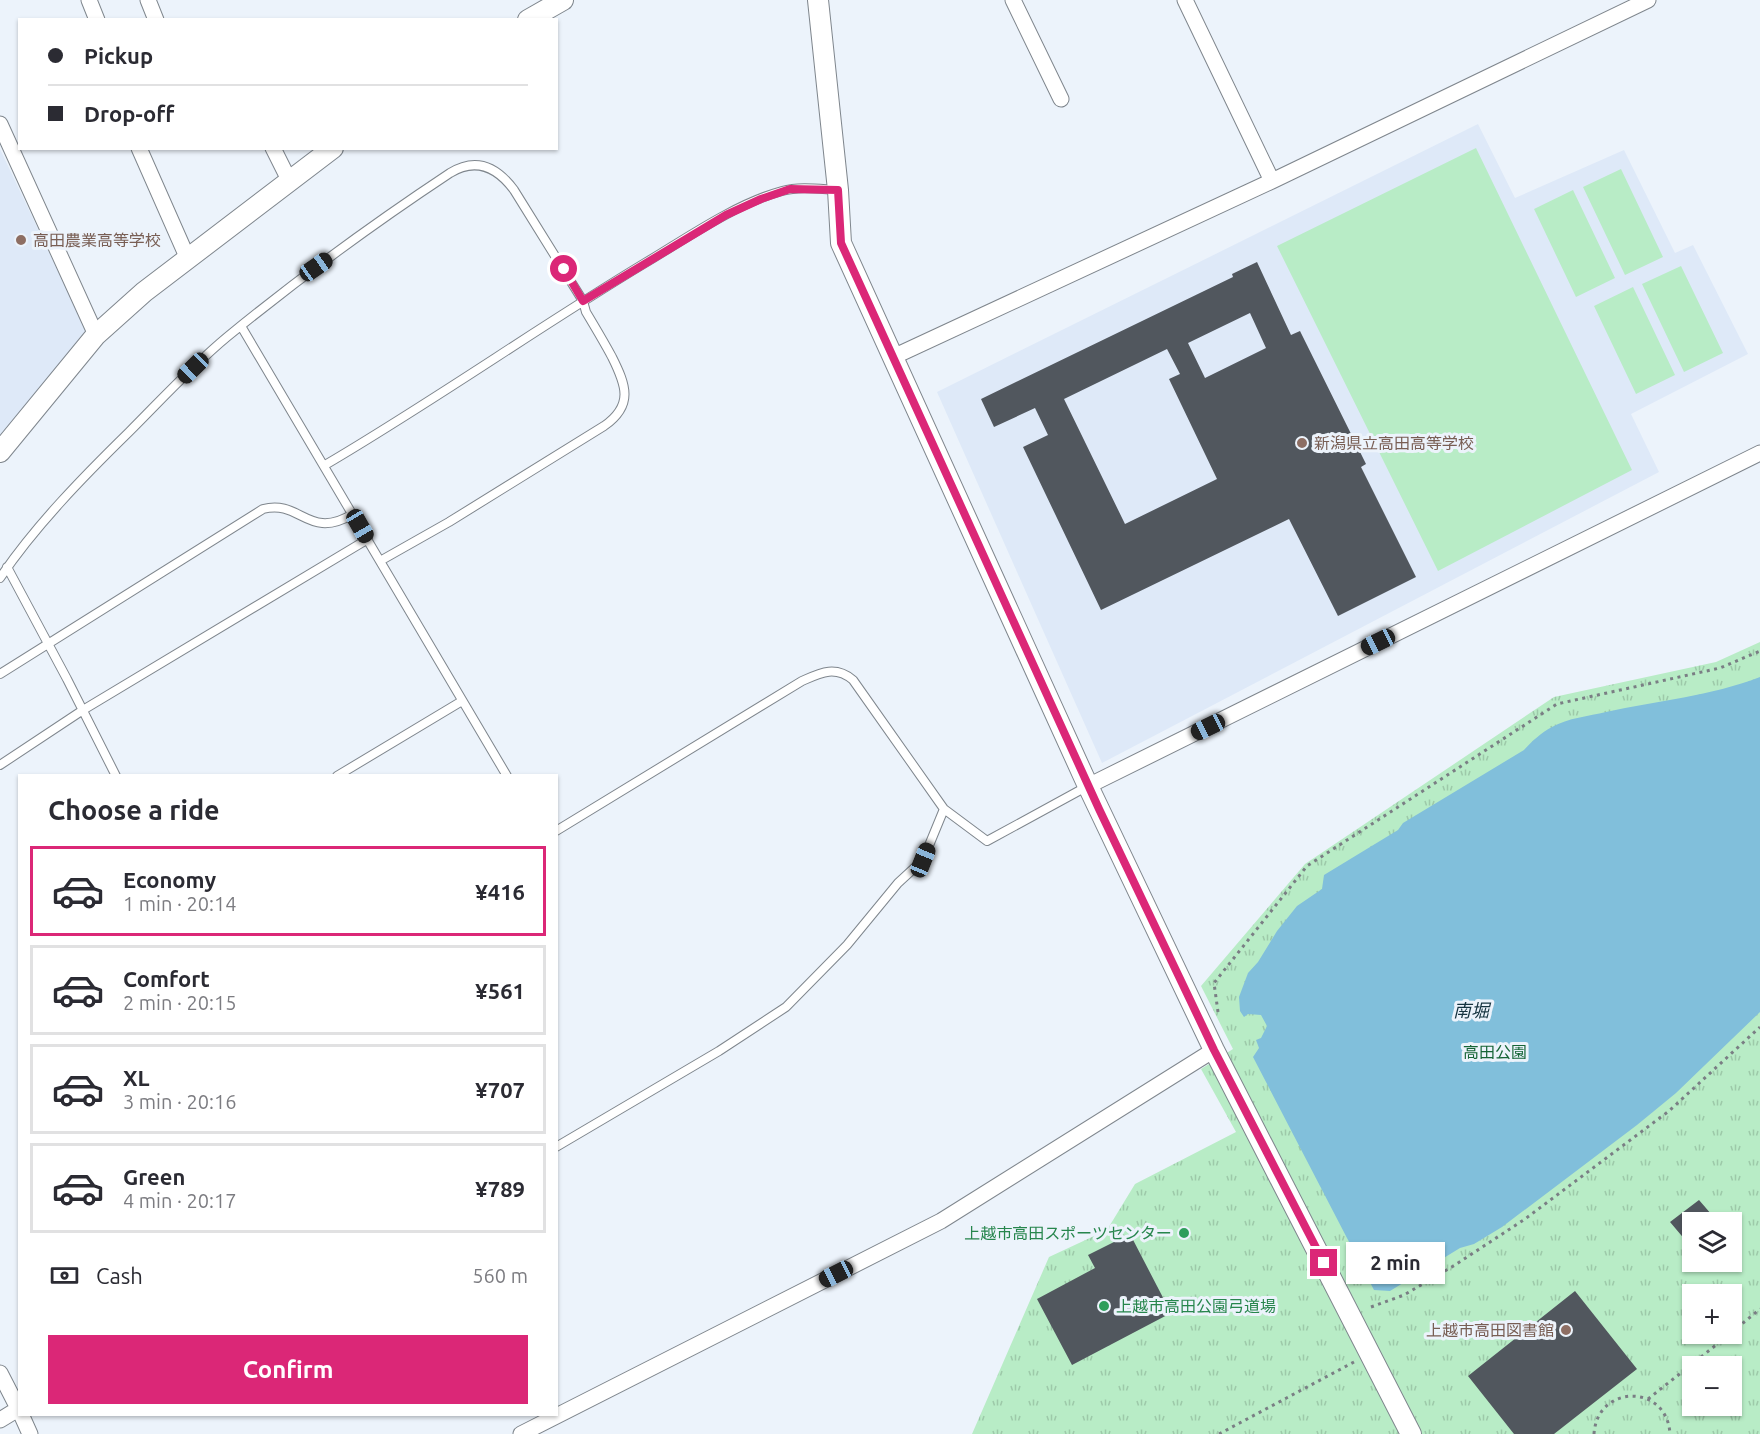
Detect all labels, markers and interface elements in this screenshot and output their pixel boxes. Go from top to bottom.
text: Pickup [84,43,153,68]
text: Drop-off [84,101,174,126]
place label: 高田農業高等学校 [33,231,161,249]
marker: 高田農業高等学校 [14,233,28,247]
car [296,249,336,285]
route start [550,255,577,282]
car [174,349,212,387]
place label: 新潟県立高田高等学校 [1314,434,1474,452]
marker: 新潟県立高田高等学校 [1295,436,1309,450]
car [343,506,377,546]
car [1358,626,1398,658]
car [1188,711,1228,743]
text: Choose a ride [48,795,220,825]
car [908,840,938,880]
icon: car [51,864,105,918]
text: Economy [123,867,216,892]
text: ¥416 [475,879,525,904]
text: 1 min · 20:14 [123,892,237,915]
icon: car [51,963,105,1017]
text: Comfort [123,966,210,991]
text: ¥561 [475,978,525,1003]
text: 2 min · 20:15 [123,991,237,1014]
water label: 南堀 [1453,1000,1492,1020]
park label: 高田公園 [1463,1043,1527,1061]
icon: car [51,1062,105,1116]
text: XL [123,1065,150,1090]
text: ¥707 [475,1077,525,1102]
text: 3 min · 20:16 [123,1090,237,1113]
icon: car [51,1161,105,1215]
text: Green [123,1164,185,1189]
text: ¥789 [475,1176,525,1201]
text: 4 min · 20:17 [123,1189,237,1212]
map controls [1682,1212,1742,1416]
button: layers [1682,1212,1742,1272]
place label: 上越市高田スポーツセンター [964,1224,1172,1242]
marker: 上越市高田スポーツセンター [1177,1226,1191,1240]
callout: 2 min [1345,1242,1444,1284]
route end [1310,1249,1337,1276]
text: 2 min [1370,1251,1421,1274]
car [816,1258,856,1290]
icon: cash [48,1259,81,1292]
text: Cash [96,1263,143,1288]
text: 560 m [472,1264,528,1287]
button: + [1682,1284,1742,1344]
place label: 上越市高田公園弓道場 [1116,1297,1276,1315]
marker: 上越市高田公園弓道場 [1097,1299,1111,1313]
place label: 上越市高田図書館 [1426,1321,1554,1339]
marker: 上越市高田図書館 [1559,1323,1573,1337]
button: Confirm [48,1335,528,1404]
button: − [1682,1356,1742,1416]

